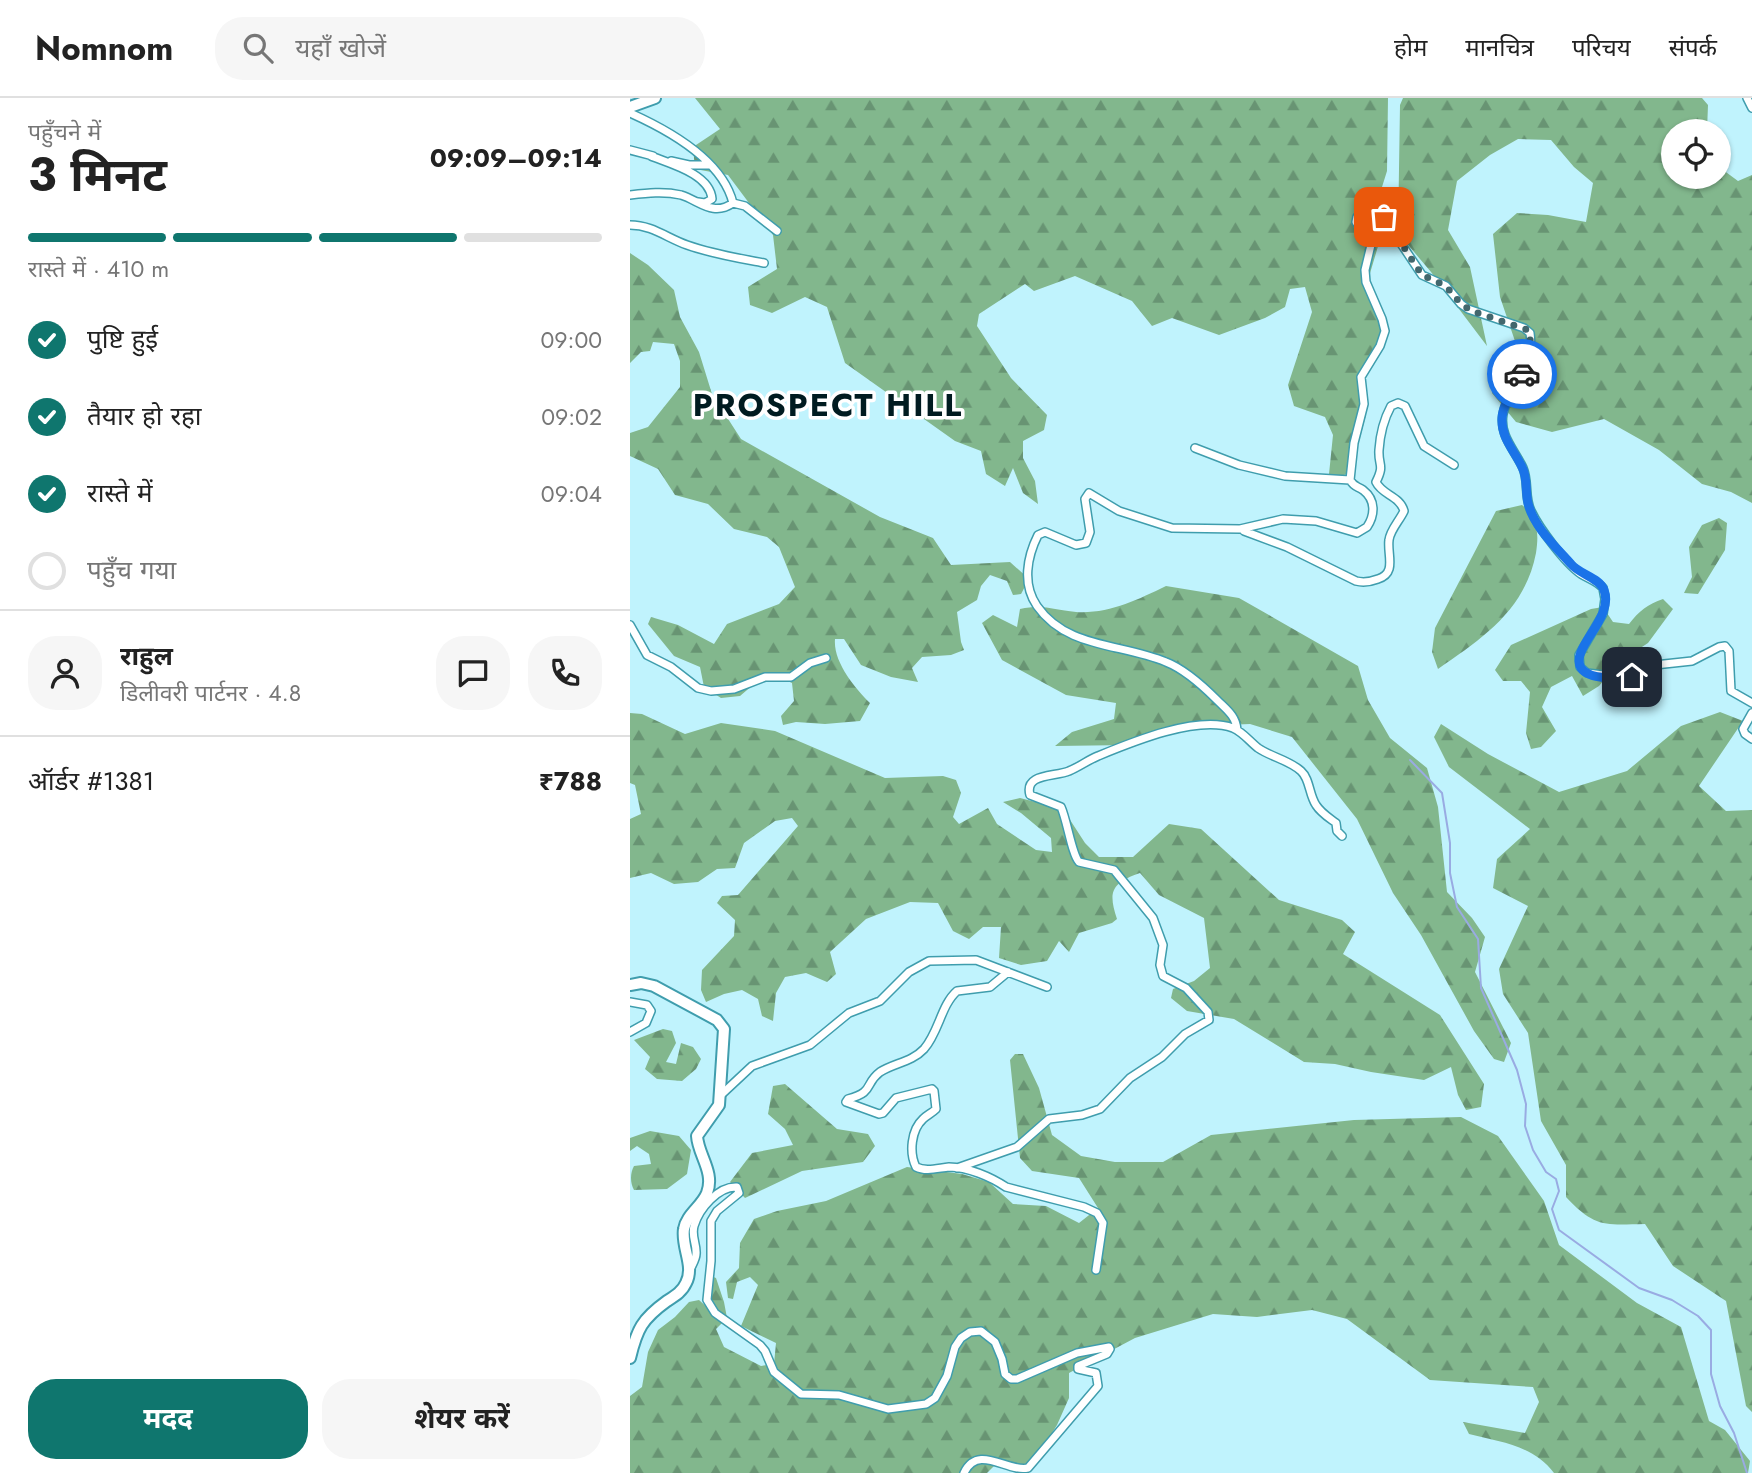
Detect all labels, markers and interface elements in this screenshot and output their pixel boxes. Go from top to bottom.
search box [215,17,705,80]
text: Nomnom [35,25,173,72]
icon: search [239,29,277,67]
text: यहाँ खोजें [295,29,386,67]
text: होम [1394,30,1427,65]
text: मानचित्र [1465,30,1534,65]
text: परिचय [1572,30,1631,65]
text: संपर्क [1669,30,1717,65]
text: पहुँचने में [28,115,101,149]
map controls [1661,119,1731,189]
button: locate [1661,119,1731,189]
text: 09:09–09:14 [430,139,602,177]
text: 3 मिनट [28,142,167,208]
pin [1354,187,1414,247]
icon: bag [1365,198,1403,236]
text: रास्ते में · 410 m [28,252,169,286]
text: पुष्टि हुई [87,320,158,358]
icon: check [28,321,66,359]
text: 09:00 [540,323,602,357]
courier [1487,339,1557,409]
icon: car [1503,355,1541,393]
district label: PROSPECT HILL [693,382,963,428]
text: तैयार हो रहा [87,397,202,435]
icon: check [28,398,66,436]
text: 09:02 [541,400,602,434]
text: रास्ते में [87,474,153,512]
icon: check [28,475,66,513]
text: 09:04 [541,477,602,511]
text: पहुँच गया [87,551,176,589]
button: person [28,636,102,710]
button: chat [436,636,510,710]
button: phone [528,636,602,710]
text: राहुल [120,637,173,675]
pin [1602,647,1662,707]
icon: home [1613,658,1651,696]
text: डिलीवरी पार्टनर · 4.8 [120,676,301,710]
text: ऑर्डर #1381 [28,762,154,800]
text: ₹788 [539,762,602,800]
button: मदद [28,1379,308,1459]
button: शेयर करें [322,1379,602,1459]

